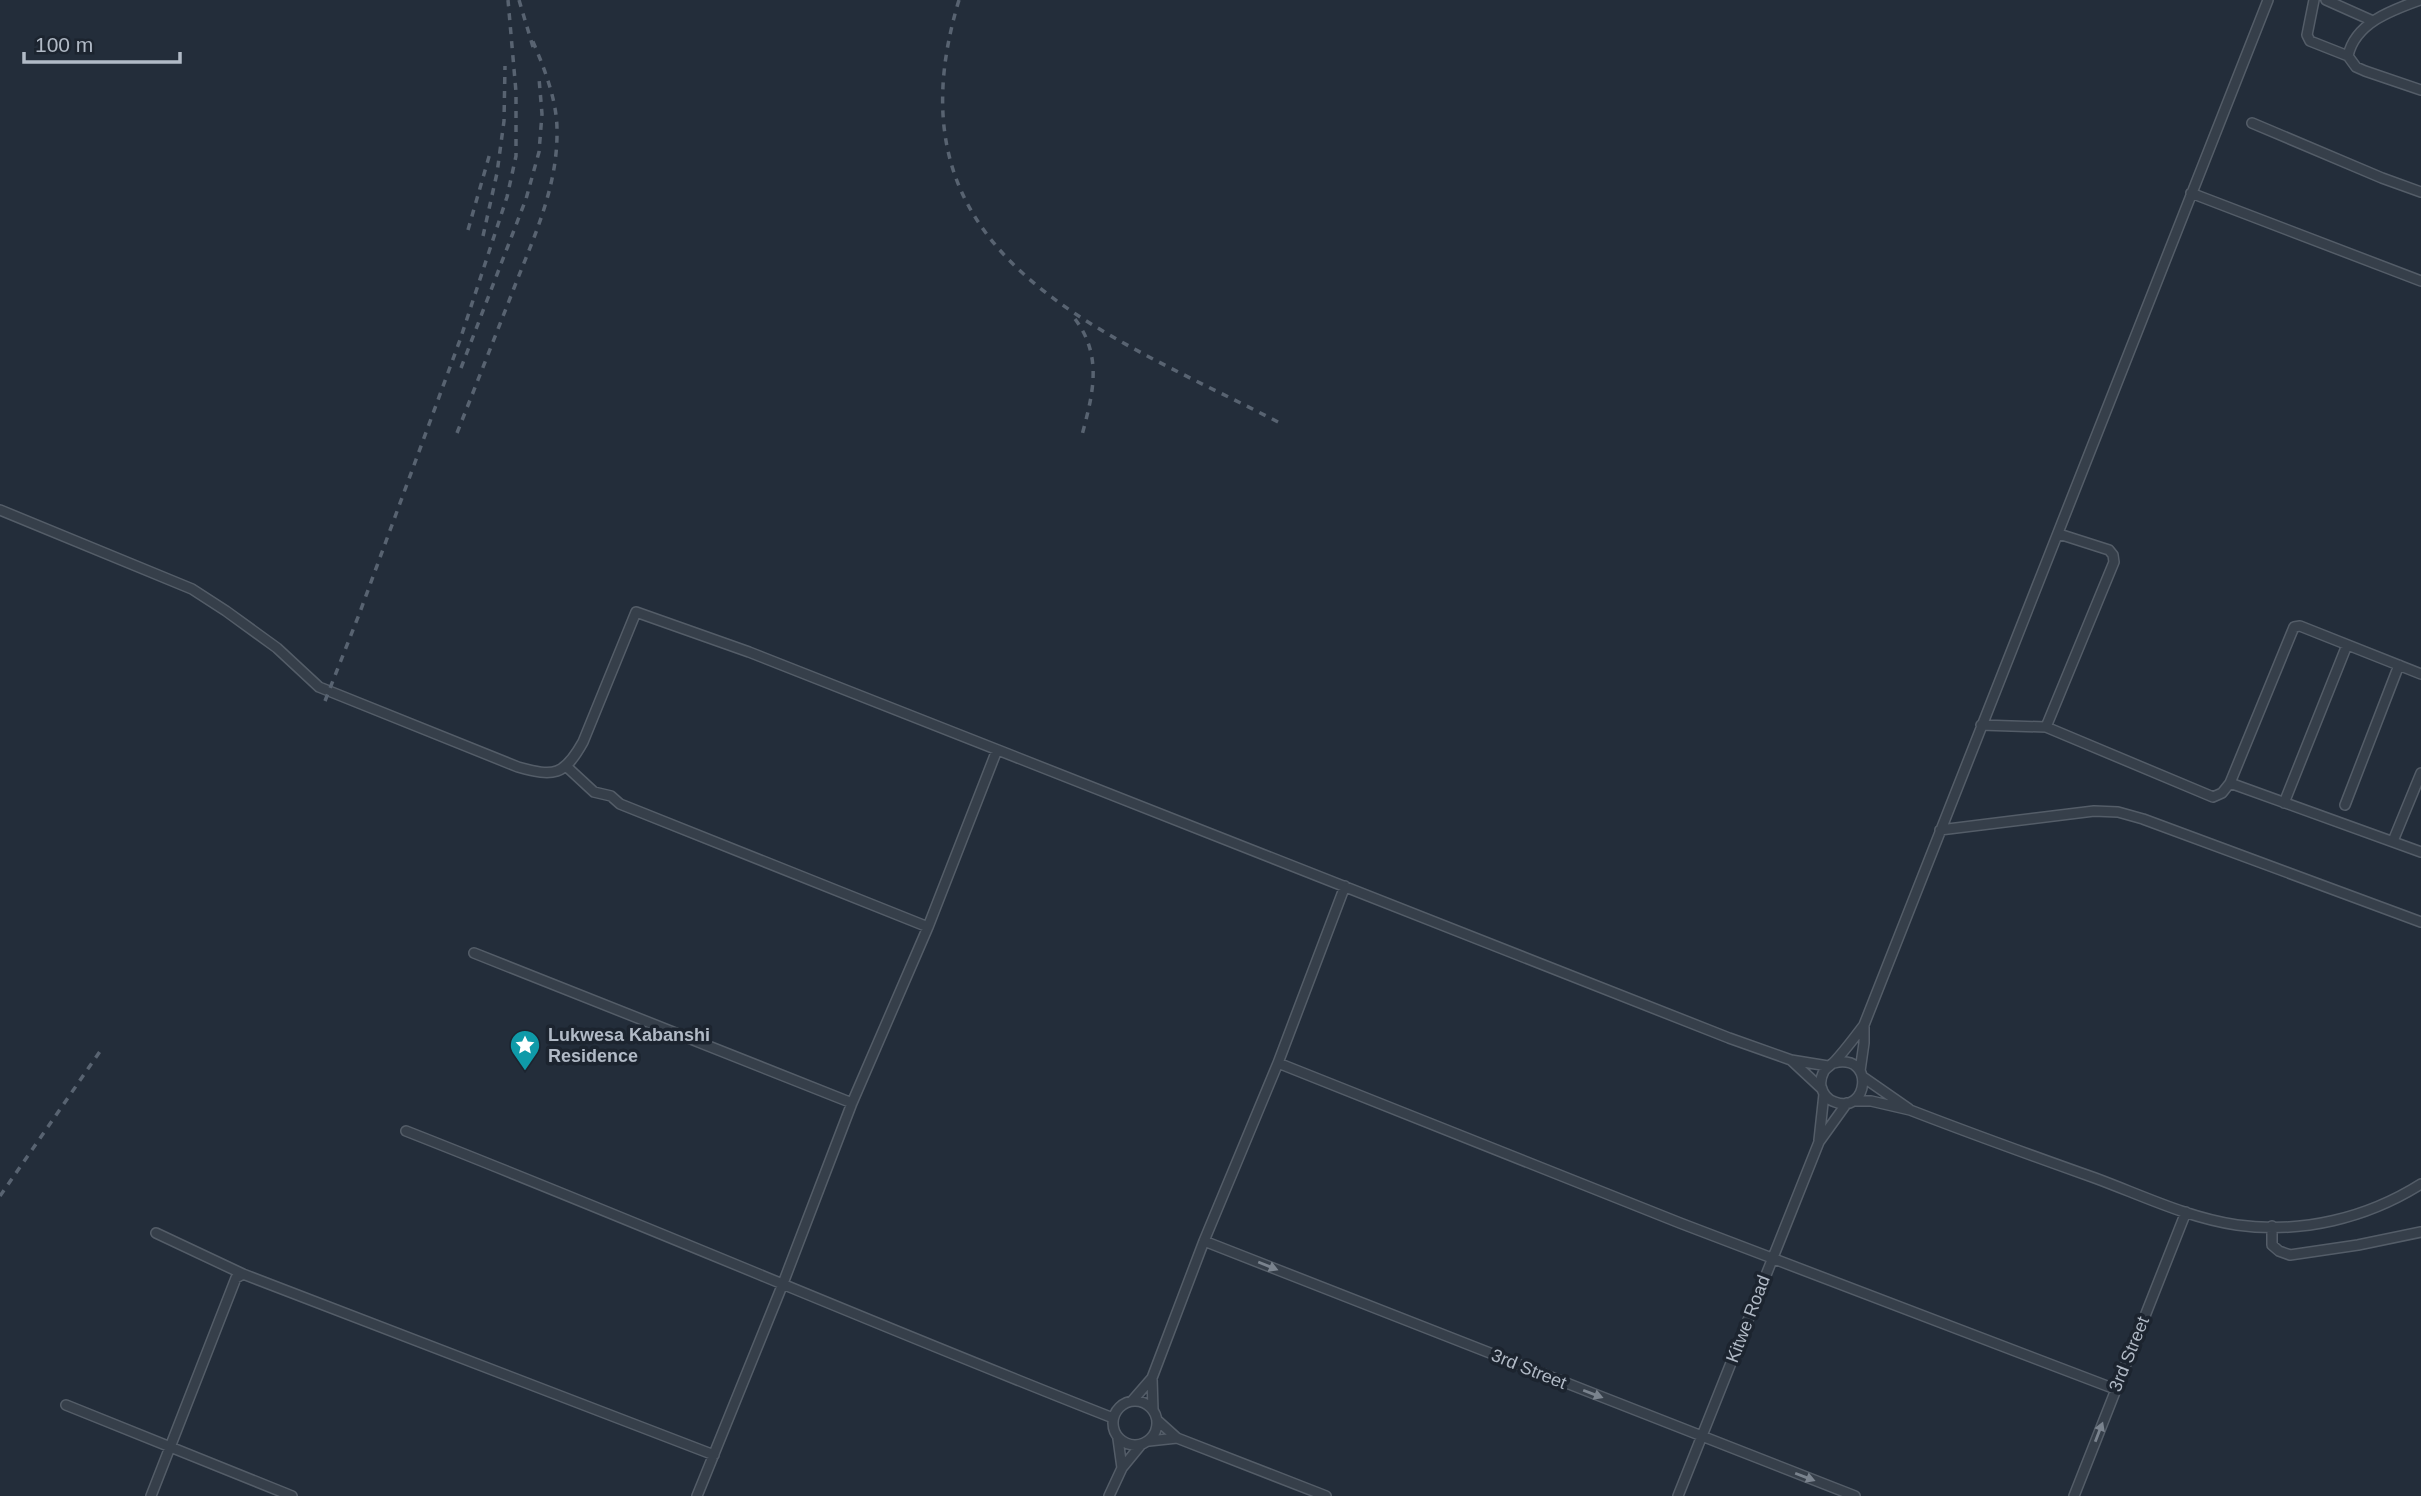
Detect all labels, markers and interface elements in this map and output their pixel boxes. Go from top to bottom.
scale bar [24,21,180,65]
text: 100 m [35,33,93,56]
place label: Lukwesa Kabanshi Residence [548,1025,710,1066]
place icon: Lukwesa Kabanshi Residence [508,1028,542,1072]
one-way arrow [1257,1260,1278,1271]
street label: Kitwe Road [1722,1272,1774,1366]
street label: 3rd Street [2105,1314,2153,1394]
street label: 3rd Street [1489,1345,1569,1393]
one-way arrow [1583,1389,1604,1400]
one-way arrow [2093,1422,2104,1443]
one-way arrow [1795,1471,1816,1482]

